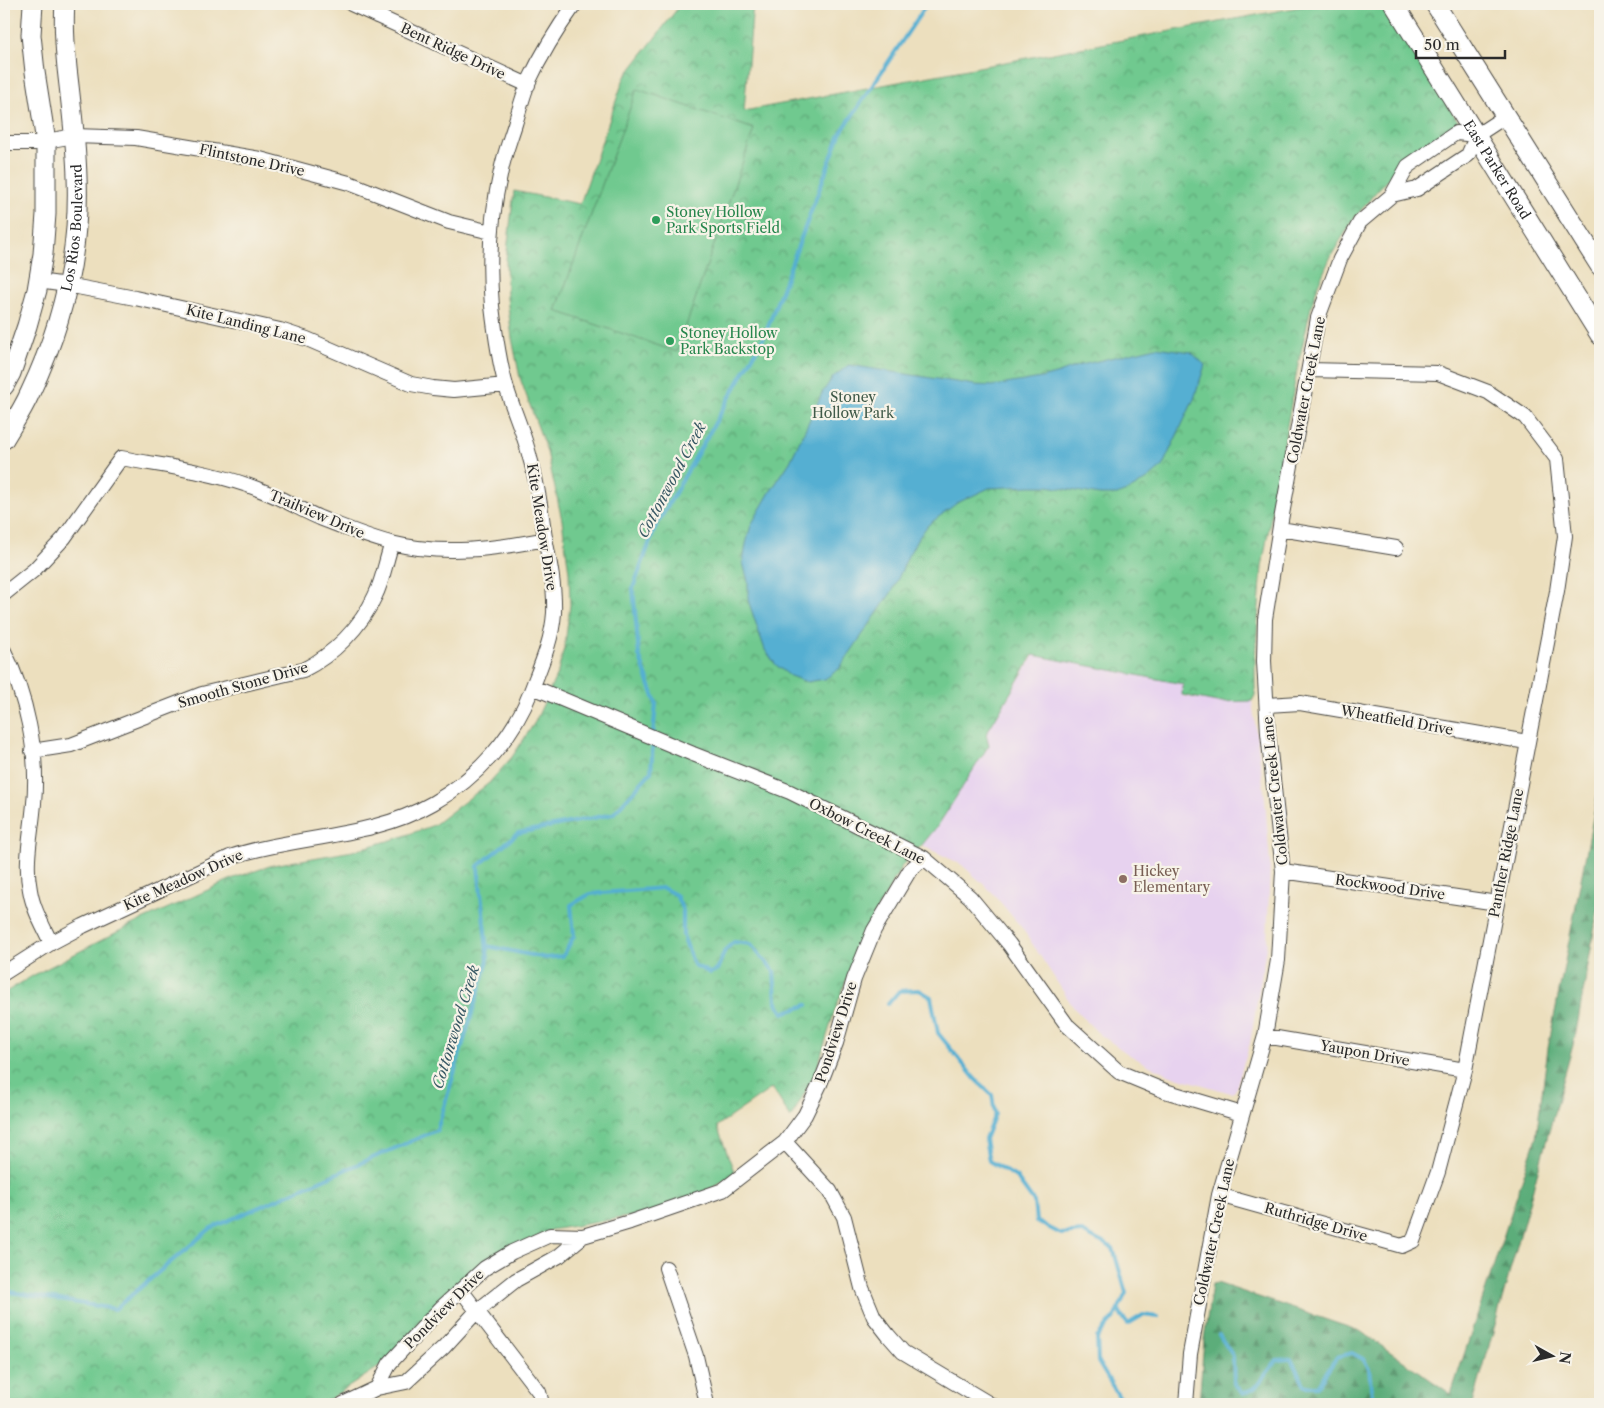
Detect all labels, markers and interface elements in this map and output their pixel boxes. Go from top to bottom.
street label: Bent Ridge Drive [398,19,508,83]
scale bar [1416,28,1505,60]
text: 50 m [1424,35,1460,54]
street label: East Parker Road [1459,117,1535,223]
street label: Flintstone Drive [198,140,307,180]
street label: Los Rios Boulevard [57,163,86,293]
place label: Stoney Hollow Park Sports Field [666,203,780,237]
marker: Stoney Hollow Park Sports Field [650,214,662,226]
street label: Kite Landing Lane [184,300,308,348]
street label: Coldwater Creek Lane [1283,315,1329,465]
place label: Stoney Hollow Park Backstop [680,324,778,358]
marker: Stoney Hollow Park Backstop [664,335,676,347]
park label: Stoney Hollow Park [812,388,895,422]
water label: Cottonwood Creek [633,419,710,541]
street label: Kite Meadow Drive [523,462,561,592]
street label: Trailview Drive [267,486,368,542]
street label: Smooth Stone Drive [176,658,310,712]
street label: Wheatfield Drive [1338,701,1455,739]
street label: Coldwater Creek Lane [1258,716,1292,866]
street label: Panther Ridge Lane [1485,787,1527,919]
street label: Oxbow Creek Lane [806,794,928,868]
street label: Kite Meadow Drive [121,846,246,914]
place label: Hickey Elementary [1133,862,1211,896]
street label: Rockwood Drive [1334,870,1446,904]
marker: Hickey Elementary [1117,873,1129,885]
water label: Cottonwood Creek [428,963,483,1091]
street label: Pondview Drive [811,979,861,1085]
street label: Yaupon Drive [1318,1036,1411,1070]
street label: Coldwater Creek Lane [1190,1157,1238,1307]
street label: Ruthridge Drive [1262,1199,1370,1245]
street label: Pondview Drive [400,1265,488,1353]
north arrow [1526,1330,1576,1380]
text: N [1555,1351,1575,1365]

